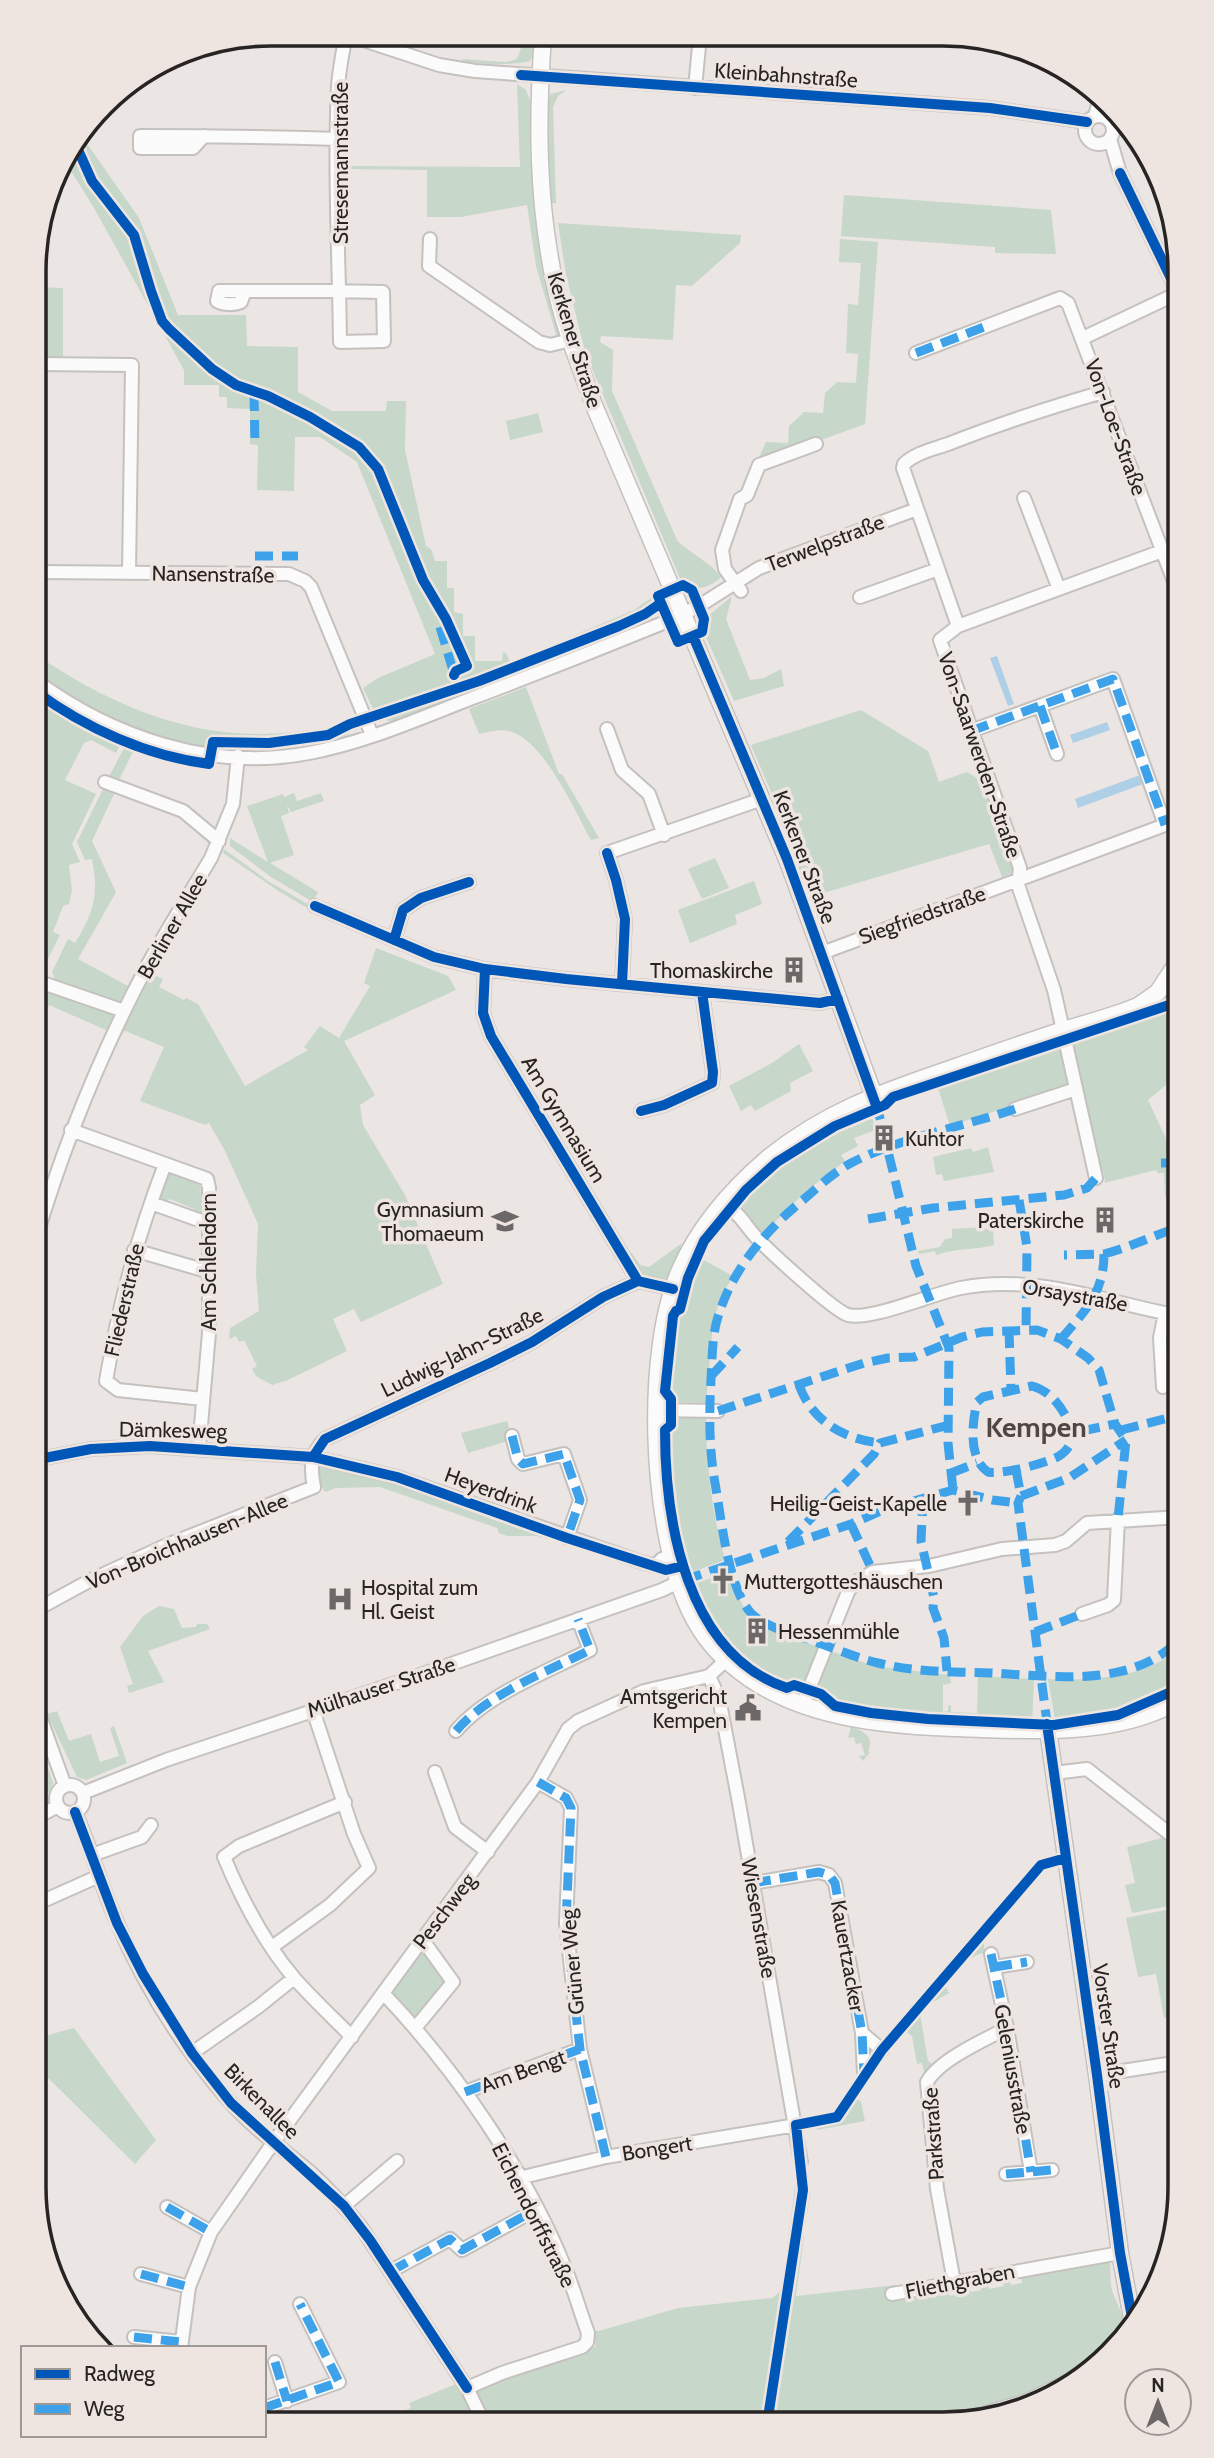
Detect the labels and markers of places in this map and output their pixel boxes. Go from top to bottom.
building icon: Thomaskirche [779,955,809,985]
place label: Thomaskirche [650,958,773,983]
building icon: Kuhtor [869,1123,899,1153]
place label: Kuhtor [905,1126,964,1151]
place label: Gymnasium Thomaeum [377,1197,484,1246]
building icon: Paterskirche [1090,1205,1120,1235]
school or university icon: Gymnasium Thomaeum [490,1206,520,1236]
place label: Paterskirche [977,1208,1084,1233]
church icon: Heilig-Geist-Kapelle [953,1488,983,1518]
place label: Heilig-Geist-Kapelle [770,1491,947,1516]
church icon: Muttergotteshäuschen [708,1566,738,1596]
place label: Muttergotteshäuschen [744,1569,943,1594]
place label: Hospital zum Hl. Geist [361,1575,478,1624]
hospital icon: Hospital zum Hl. Geist [325,1584,355,1614]
building icon: Hessenmühle [742,1616,772,1646]
place label: Hessenmühle [778,1619,900,1644]
place label: Amtsgericht Kempen [620,1684,727,1733]
public building icon: Amtsgericht Kempen [733,1693,763,1723]

